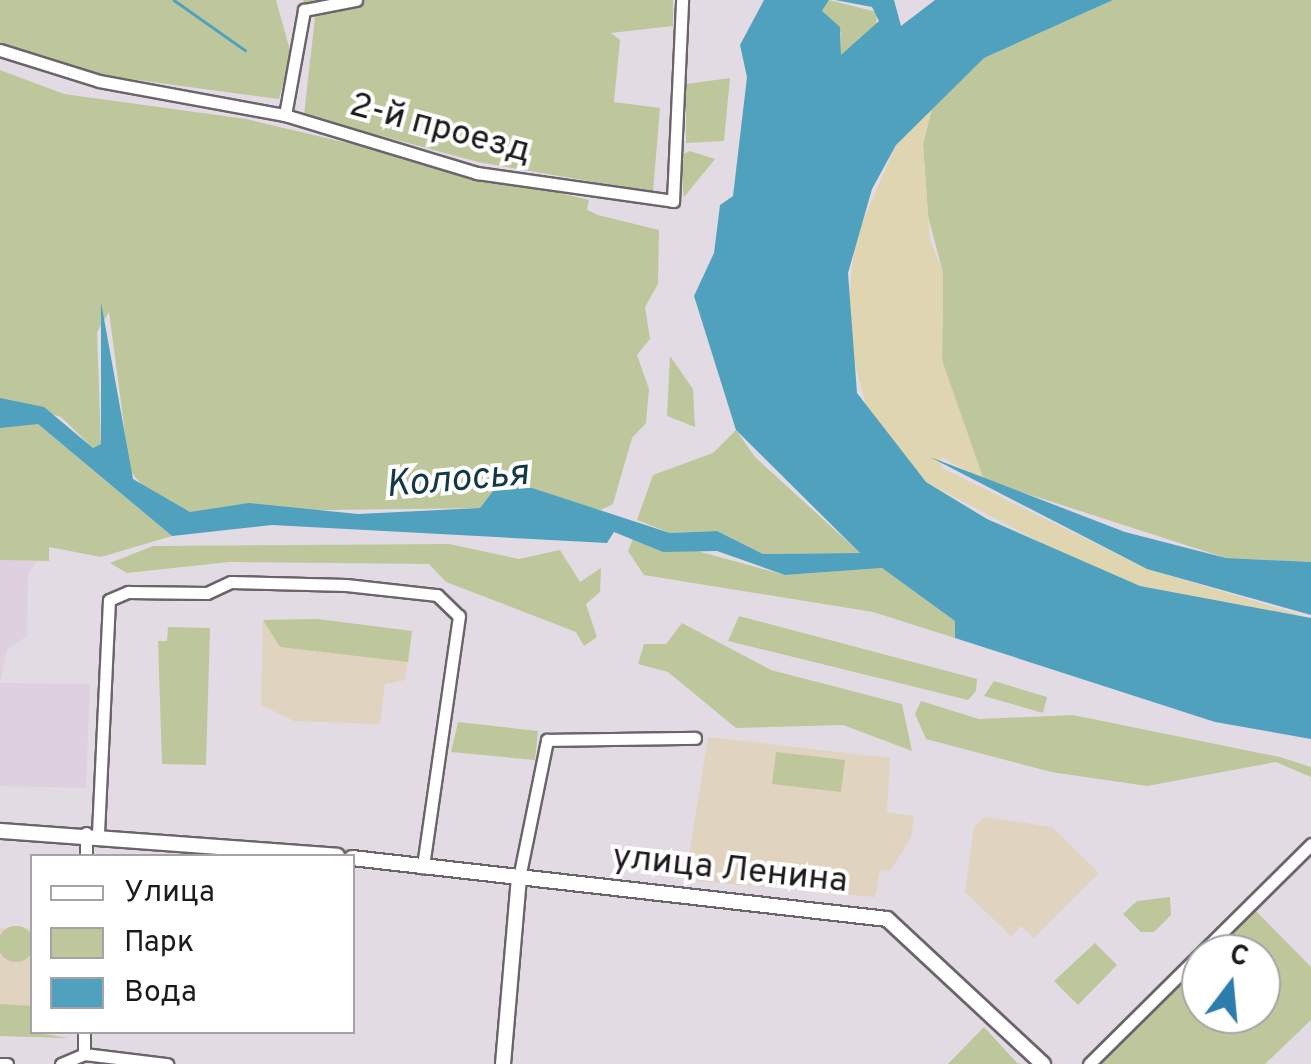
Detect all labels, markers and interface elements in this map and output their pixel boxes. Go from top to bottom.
street label: 2-й проезд [345,85,535,173]
water label: Колосья [384,452,530,510]
street label: улица Ленина [610,837,850,903]
legend [30,854,355,1034]
text: Улица [124,875,215,912]
text: Парк [124,925,194,962]
north arrow [1181,934,1281,1034]
text: С [1225,937,1252,977]
text: Вода [124,975,197,1012]

